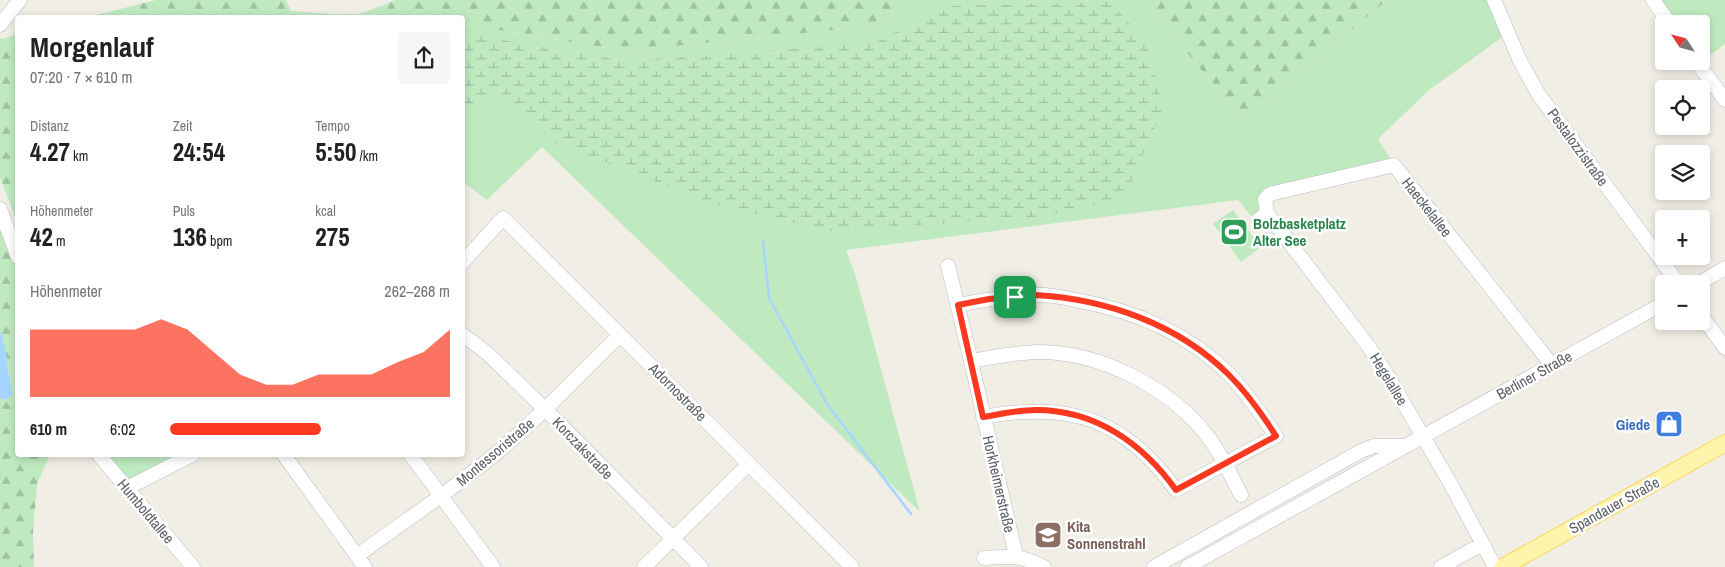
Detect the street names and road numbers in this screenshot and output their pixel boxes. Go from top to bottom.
street label: Pestalozzistraße [1543,104,1614,190]
street label: Haeckelallee [1397,173,1457,241]
street label: Berliner Straße [1492,346,1576,404]
street label: Hegelallee [1365,349,1413,409]
street label: Adornostraße [644,358,712,426]
street label: Korczakstraße [548,412,618,484]
street label: Montessoristraße [452,413,539,491]
street label: Horkheimerstraße [978,433,1020,535]
street label: Spandauer Straße [1565,471,1663,539]
street label: Humboldtallee [113,474,179,548]

